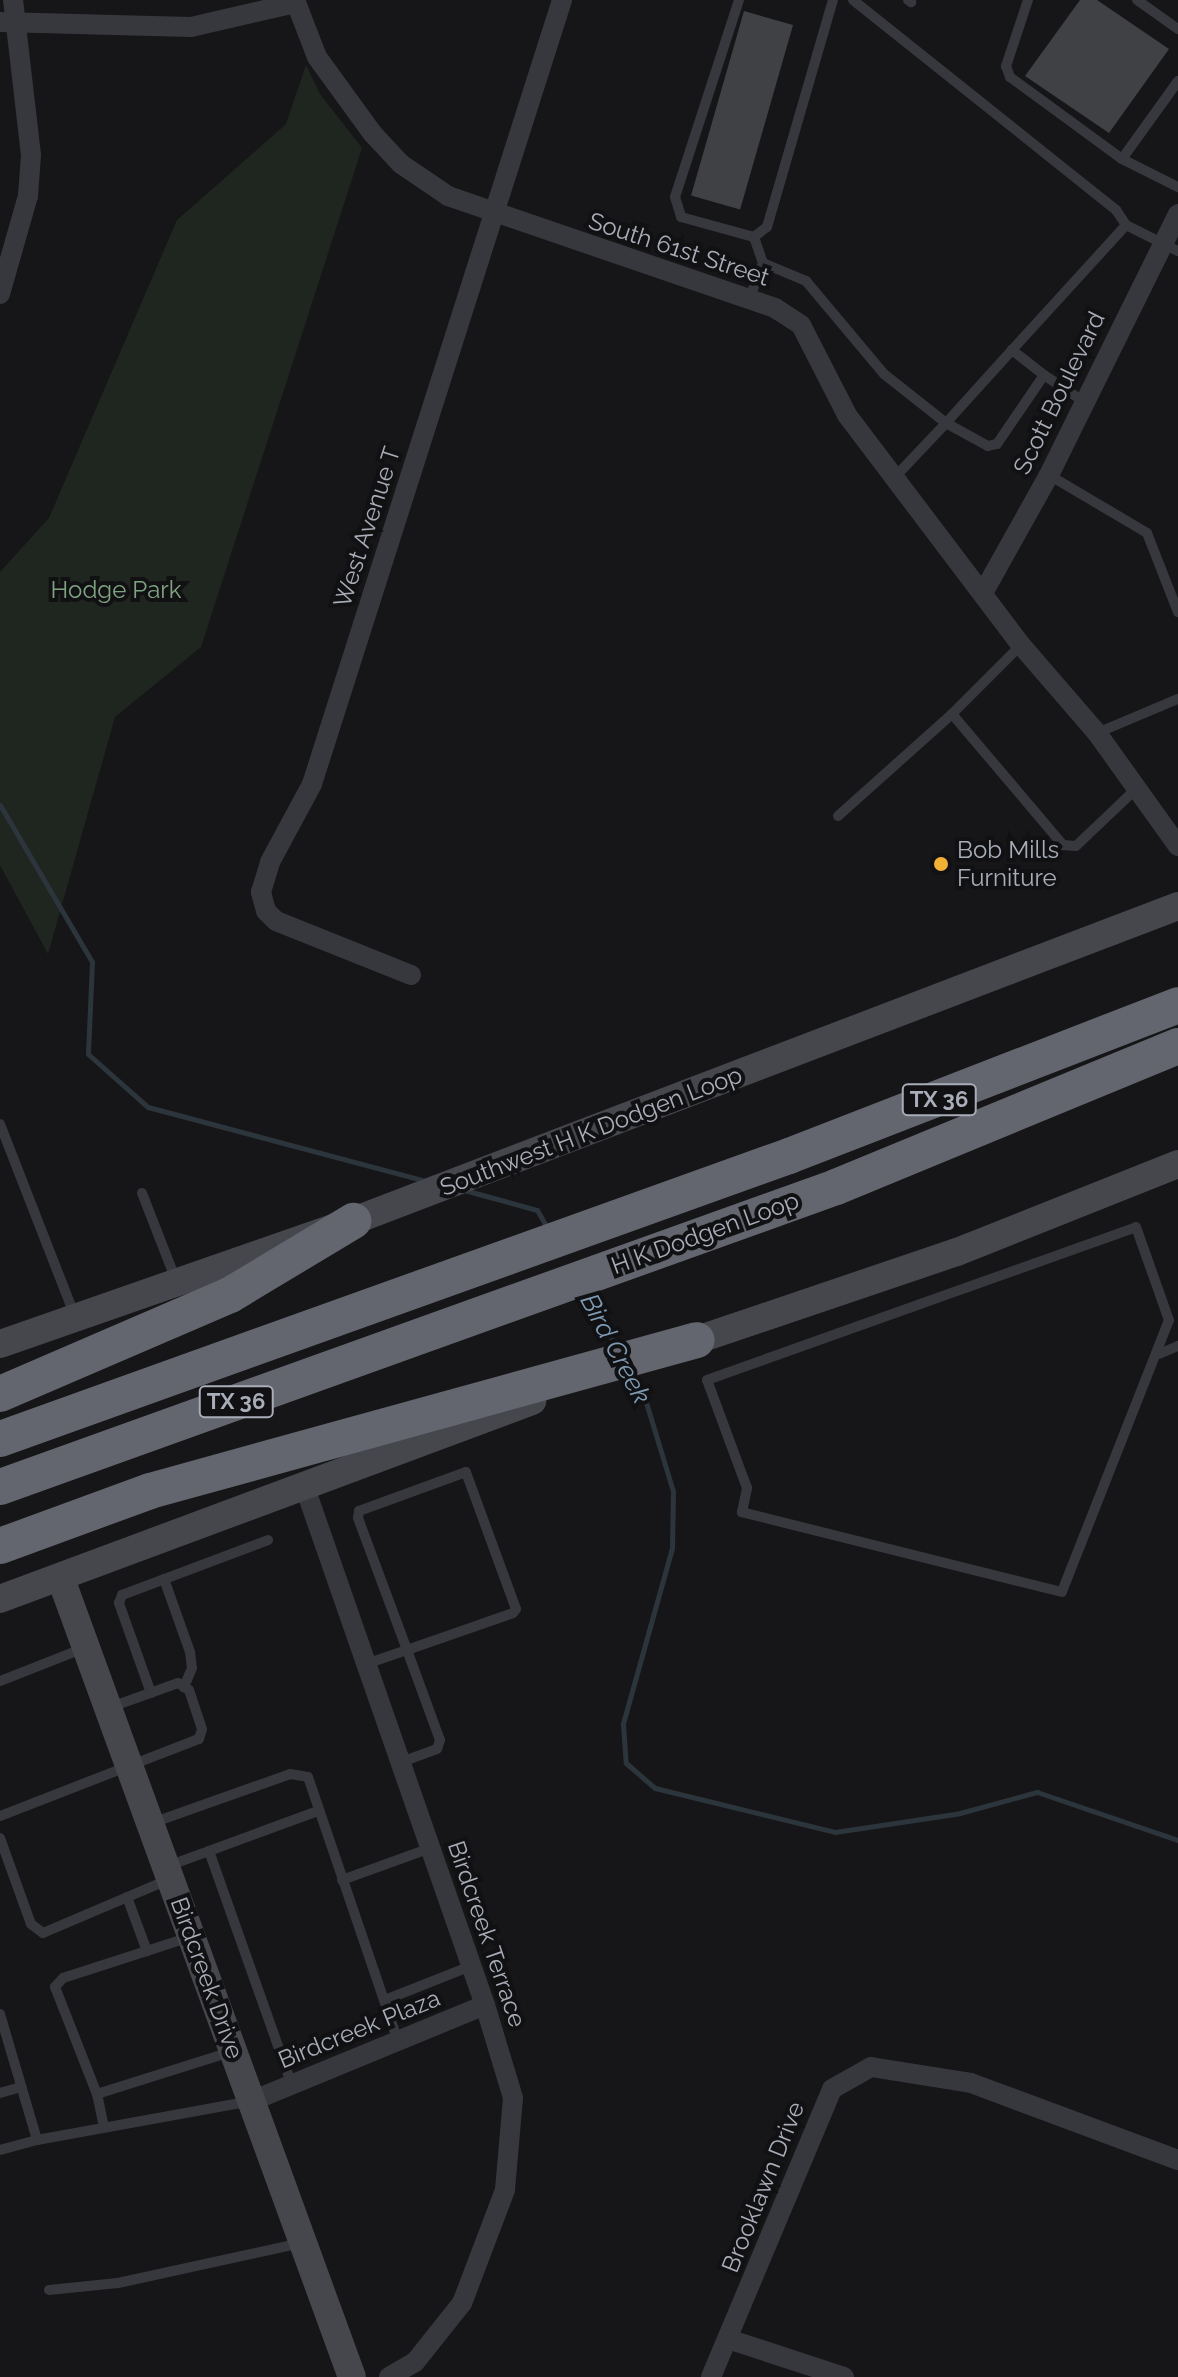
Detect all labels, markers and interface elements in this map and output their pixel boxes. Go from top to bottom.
street label: South 61st Street [585,206,773,292]
street label: Scott Boulevard [1007,307,1111,479]
street label: West Avenue T [327,443,407,611]
park label: Hodge Park [51,576,181,604]
place label: Bob Mills Furniture [957,836,1059,892]
marker: Bob Mills Furniture [932,855,950,873]
street label: Southwest H K Dodgen Loop [436,1060,746,1202]
road number: TX 36 [901,1082,977,1118]
street label: H K Dodgen Loop [607,1186,803,1280]
water label: Bird Creek [573,1289,657,1409]
road number: TX 36 [198,1384,274,1420]
street label: Birdcreek Terrace [442,1837,532,2031]
street label: Birdcreek Drive [164,1893,250,2063]
street label: Birdcreek Plaza [274,1983,444,2075]
street label: Brooklawn Drive [716,2098,810,2276]

